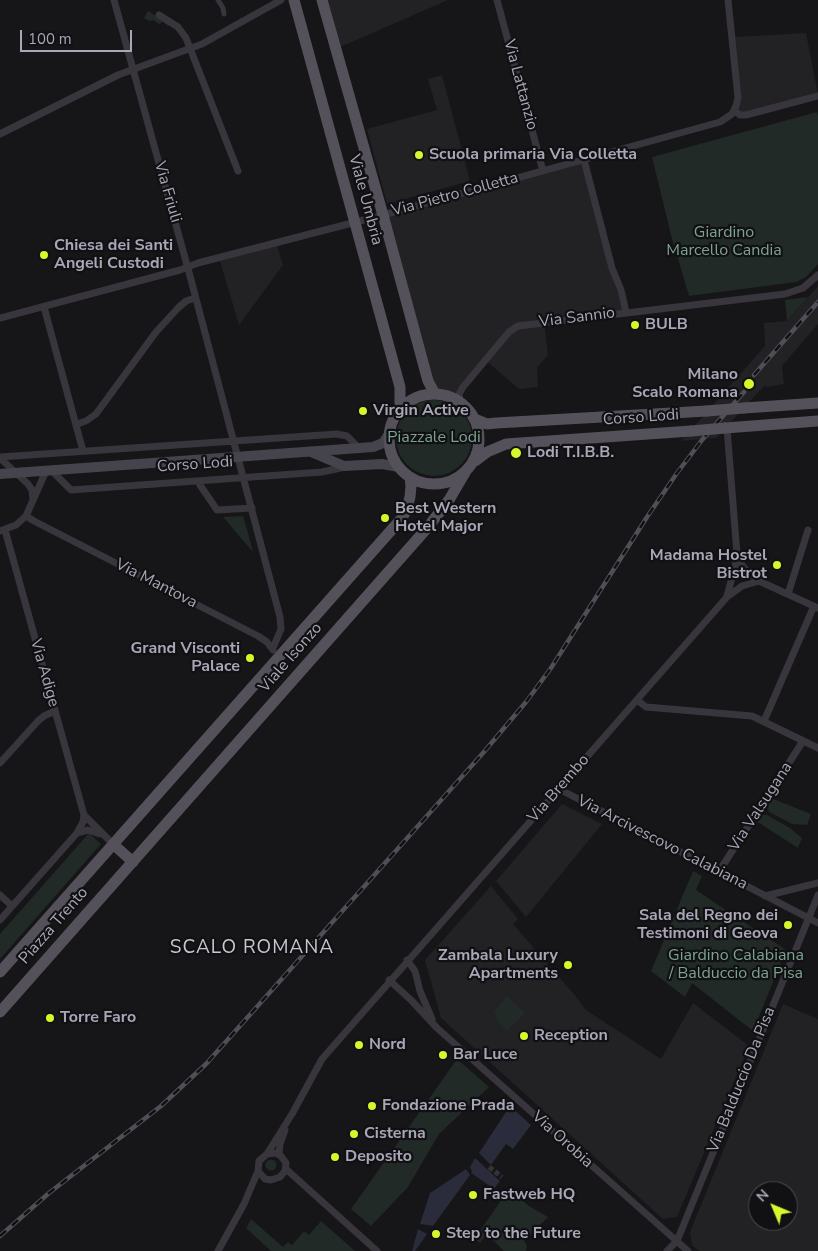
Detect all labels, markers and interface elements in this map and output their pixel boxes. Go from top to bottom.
scale bar [22,20,135,52]
text: 100 m [28,29,72,49]
street label: Via Lattanzio [499,38,541,132]
place label: Scuola primaria Via Colletta [429,145,637,165]
marker: Scuola primaria Via Colletta [413,149,425,161]
street label: Viale Umbria [344,153,386,247]
street label: Via Friuli [149,159,185,225]
street label: Via Pietro Colletta [390,169,520,221]
park label: Giardino Marcello Candia [666,223,782,261]
place label: Chiesa dei Santi Angeli Custodi [54,236,173,274]
marker: Chiesa dei Santi Angeli Custodi [38,249,50,261]
street label: Via Sannio [538,304,616,332]
place label: BULB [645,315,688,335]
marker: BULB [629,319,641,331]
place label: Milano Scalo Romana [632,365,738,403]
marker: Milano Scalo Romana [742,377,756,391]
place label: Virgin Active [373,401,469,421]
marker: Virgin Active [357,405,369,417]
street label: Corso Lodi [602,406,680,430]
park label: Piazzale Lodi [387,428,481,448]
place label: Lodi T.I.B.B. [527,443,614,463]
marker: Lodi T.I.B.B. [509,446,523,460]
street label: Corso Lodi [156,453,234,477]
place label: Best Western Hotel Major [395,499,496,537]
marker: Best Western Hotel Major [379,512,391,524]
place label: Madama Hostel Bistrot [650,546,767,584]
street label: Via Mantova [112,555,200,613]
marker: Madama Hostel Bistrot [771,559,783,571]
street label: Viale Isonzo [255,619,327,697]
street label: Via Adige [25,637,63,709]
place label: Grand Visconti Palace [131,639,240,677]
marker: Grand Visconti Palace [244,652,256,664]
street label: Via Brembo [524,751,594,827]
street label: Via Valsugana [725,759,797,855]
street label: Via Arcivescovo Calabiana [574,792,750,894]
street label: Piazza Trento [15,884,93,968]
place label: Sala del Regno dei Testimoni di Geova [637,906,778,944]
marker: Sala del Regno dei Testimoni di Geova [782,919,794,931]
district label: SCALO ROMANA [168,937,336,959]
place label: Zambala Luxury Apartments [438,946,558,984]
park label: Giardino Calabiana / Balduccio da Pisa [668,946,804,984]
marker: Zambala Luxury Apartments [562,959,574,971]
street label: Via Balduccio Da Pisa [704,1004,780,1156]
place label: Torre Faro [60,1008,136,1028]
marker: Torre Faro [44,1012,56,1024]
place label: Reception [534,1026,608,1046]
marker: Reception [518,1030,530,1042]
place label: Nord [369,1035,406,1055]
marker: Nord [353,1039,365,1051]
place label: Bar Luce [453,1045,518,1065]
marker: Bar Luce [437,1049,449,1061]
place label: Fondazione Prada [382,1096,514,1116]
marker: Fondazione Prada [366,1100,378,1112]
street label: Via Orobia [527,1108,597,1172]
place label: Cisterna [364,1124,426,1144]
marker: Cisterna [348,1128,360,1140]
place label: Deposito [345,1147,412,1167]
marker: Deposito [329,1151,341,1163]
north arrow [748,1181,798,1231]
place label: Fastweb HQ [483,1185,575,1205]
text: N [752,1185,773,1206]
marker: Fastweb HQ [467,1189,479,1201]
place label: Step to the Future [446,1224,581,1244]
marker: Step to the Future [430,1228,442,1240]

